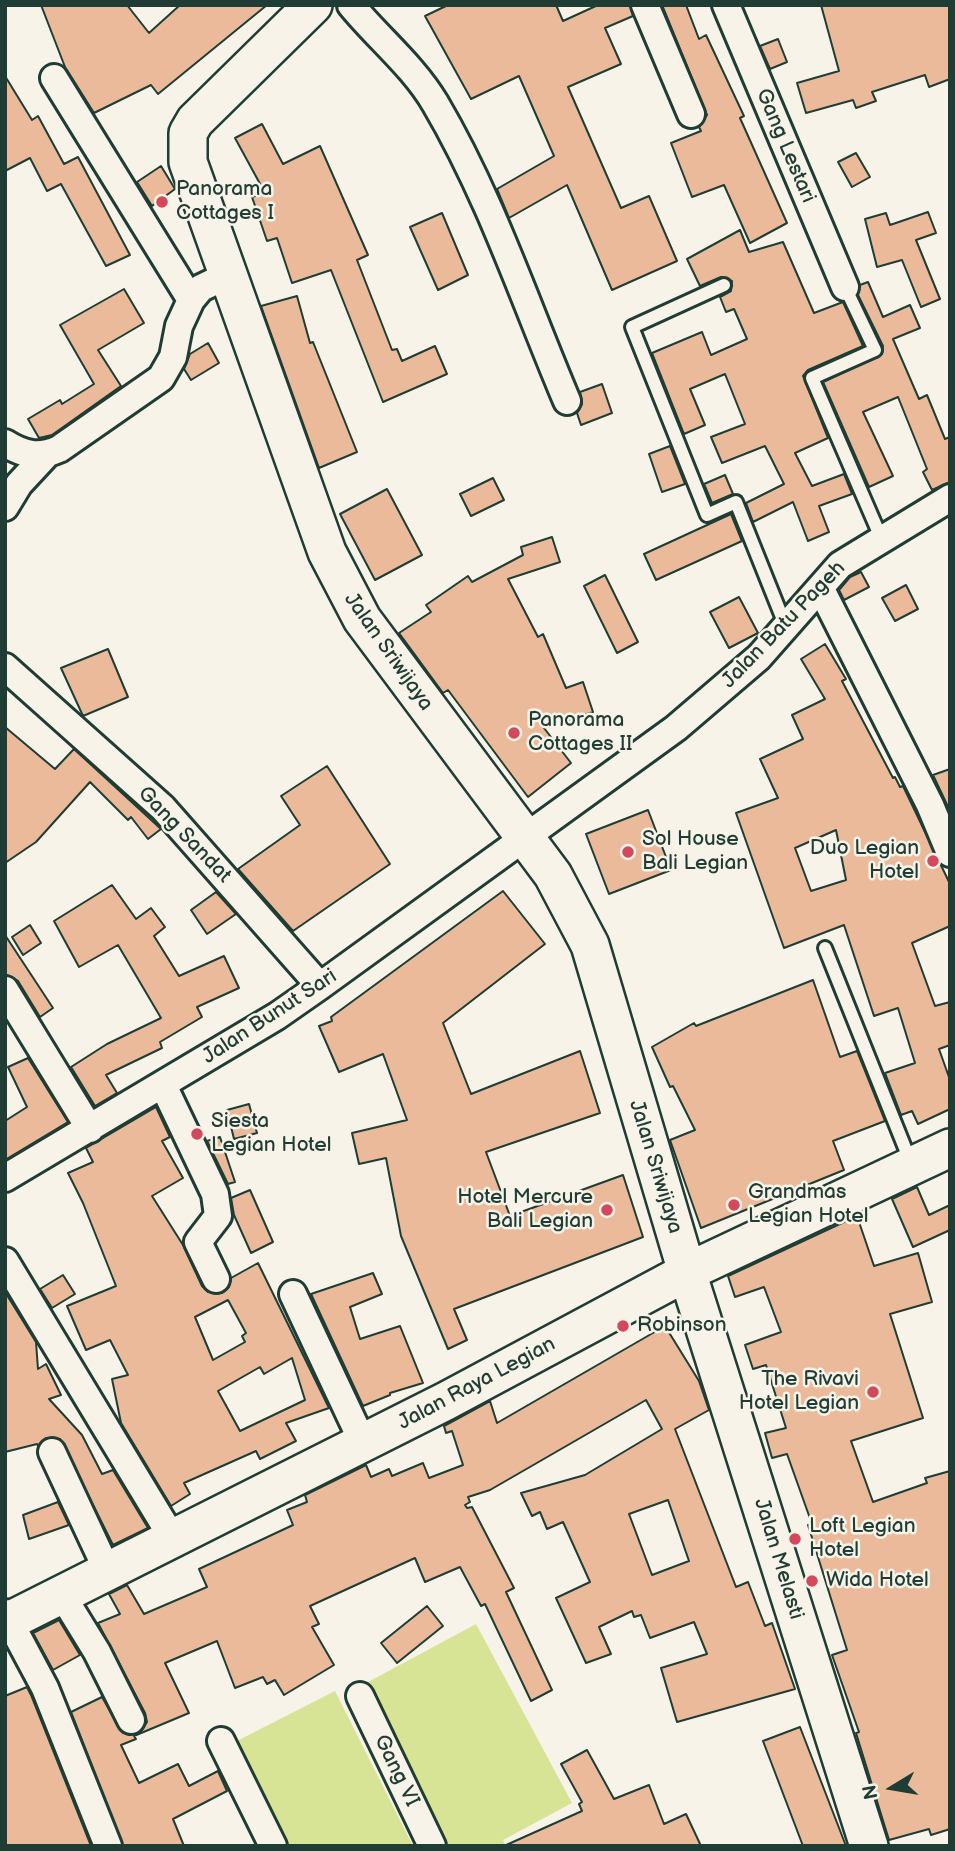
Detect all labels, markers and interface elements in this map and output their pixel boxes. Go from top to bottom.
street label: Gang Lestari [750,85,820,207]
place label: Panorama Cottages I [176,177,274,227]
marker: Panorama Cottages I [154,194,170,210]
street label: Jalan Batu Pageh [717,556,851,694]
street label: Jalan Sriwijaya [338,588,438,716]
place label: Panorama Cottages II [528,708,632,758]
marker: Panorama Cottages II [506,725,522,741]
street label: Gang Sandat [132,782,236,888]
place label: Sol House Bali Legian [642,827,748,877]
place label: Duo Legian Hotel [810,836,919,886]
marker: Sol House Bali Legian [620,844,636,860]
marker: Duo Legian Hotel [925,853,941,869]
street label: Jalan Bunut Sari [198,964,342,1070]
street label: Jalan Sriwijaya [623,1097,687,1237]
place label: Siesta Legian Hotel [211,1109,331,1159]
marker: Siesta Legian Hotel [189,1126,205,1142]
place label: Grandmas Legian Hotel [748,1180,868,1230]
place label: Hotel Mercure Bali Legian [457,1185,593,1235]
marker: Grandmas Legian Hotel [726,1197,742,1213]
marker: Hotel Mercure Bali Legian [599,1202,615,1218]
place label: Robinson [637,1313,727,1339]
marker: Robinson [615,1318,631,1334]
street label: Jalan Raya Legian [394,1332,560,1436]
place label: The Rivavi Hotel Legian [739,1367,859,1417]
marker: The Rivavi Hotel Legian [865,1384,881,1400]
street label: Jalan Melasti [748,1495,808,1623]
place label: Loft Legian Hotel [809,1514,916,1564]
marker: Loft Legian Hotel [787,1531,803,1547]
place label: Wida Hotel [826,1568,929,1594]
marker: Wida Hotel [804,1573,820,1589]
street label: Gang VI [368,1731,424,1811]
north arrow [857,1753,927,1823]
text: N [858,1783,884,1801]

